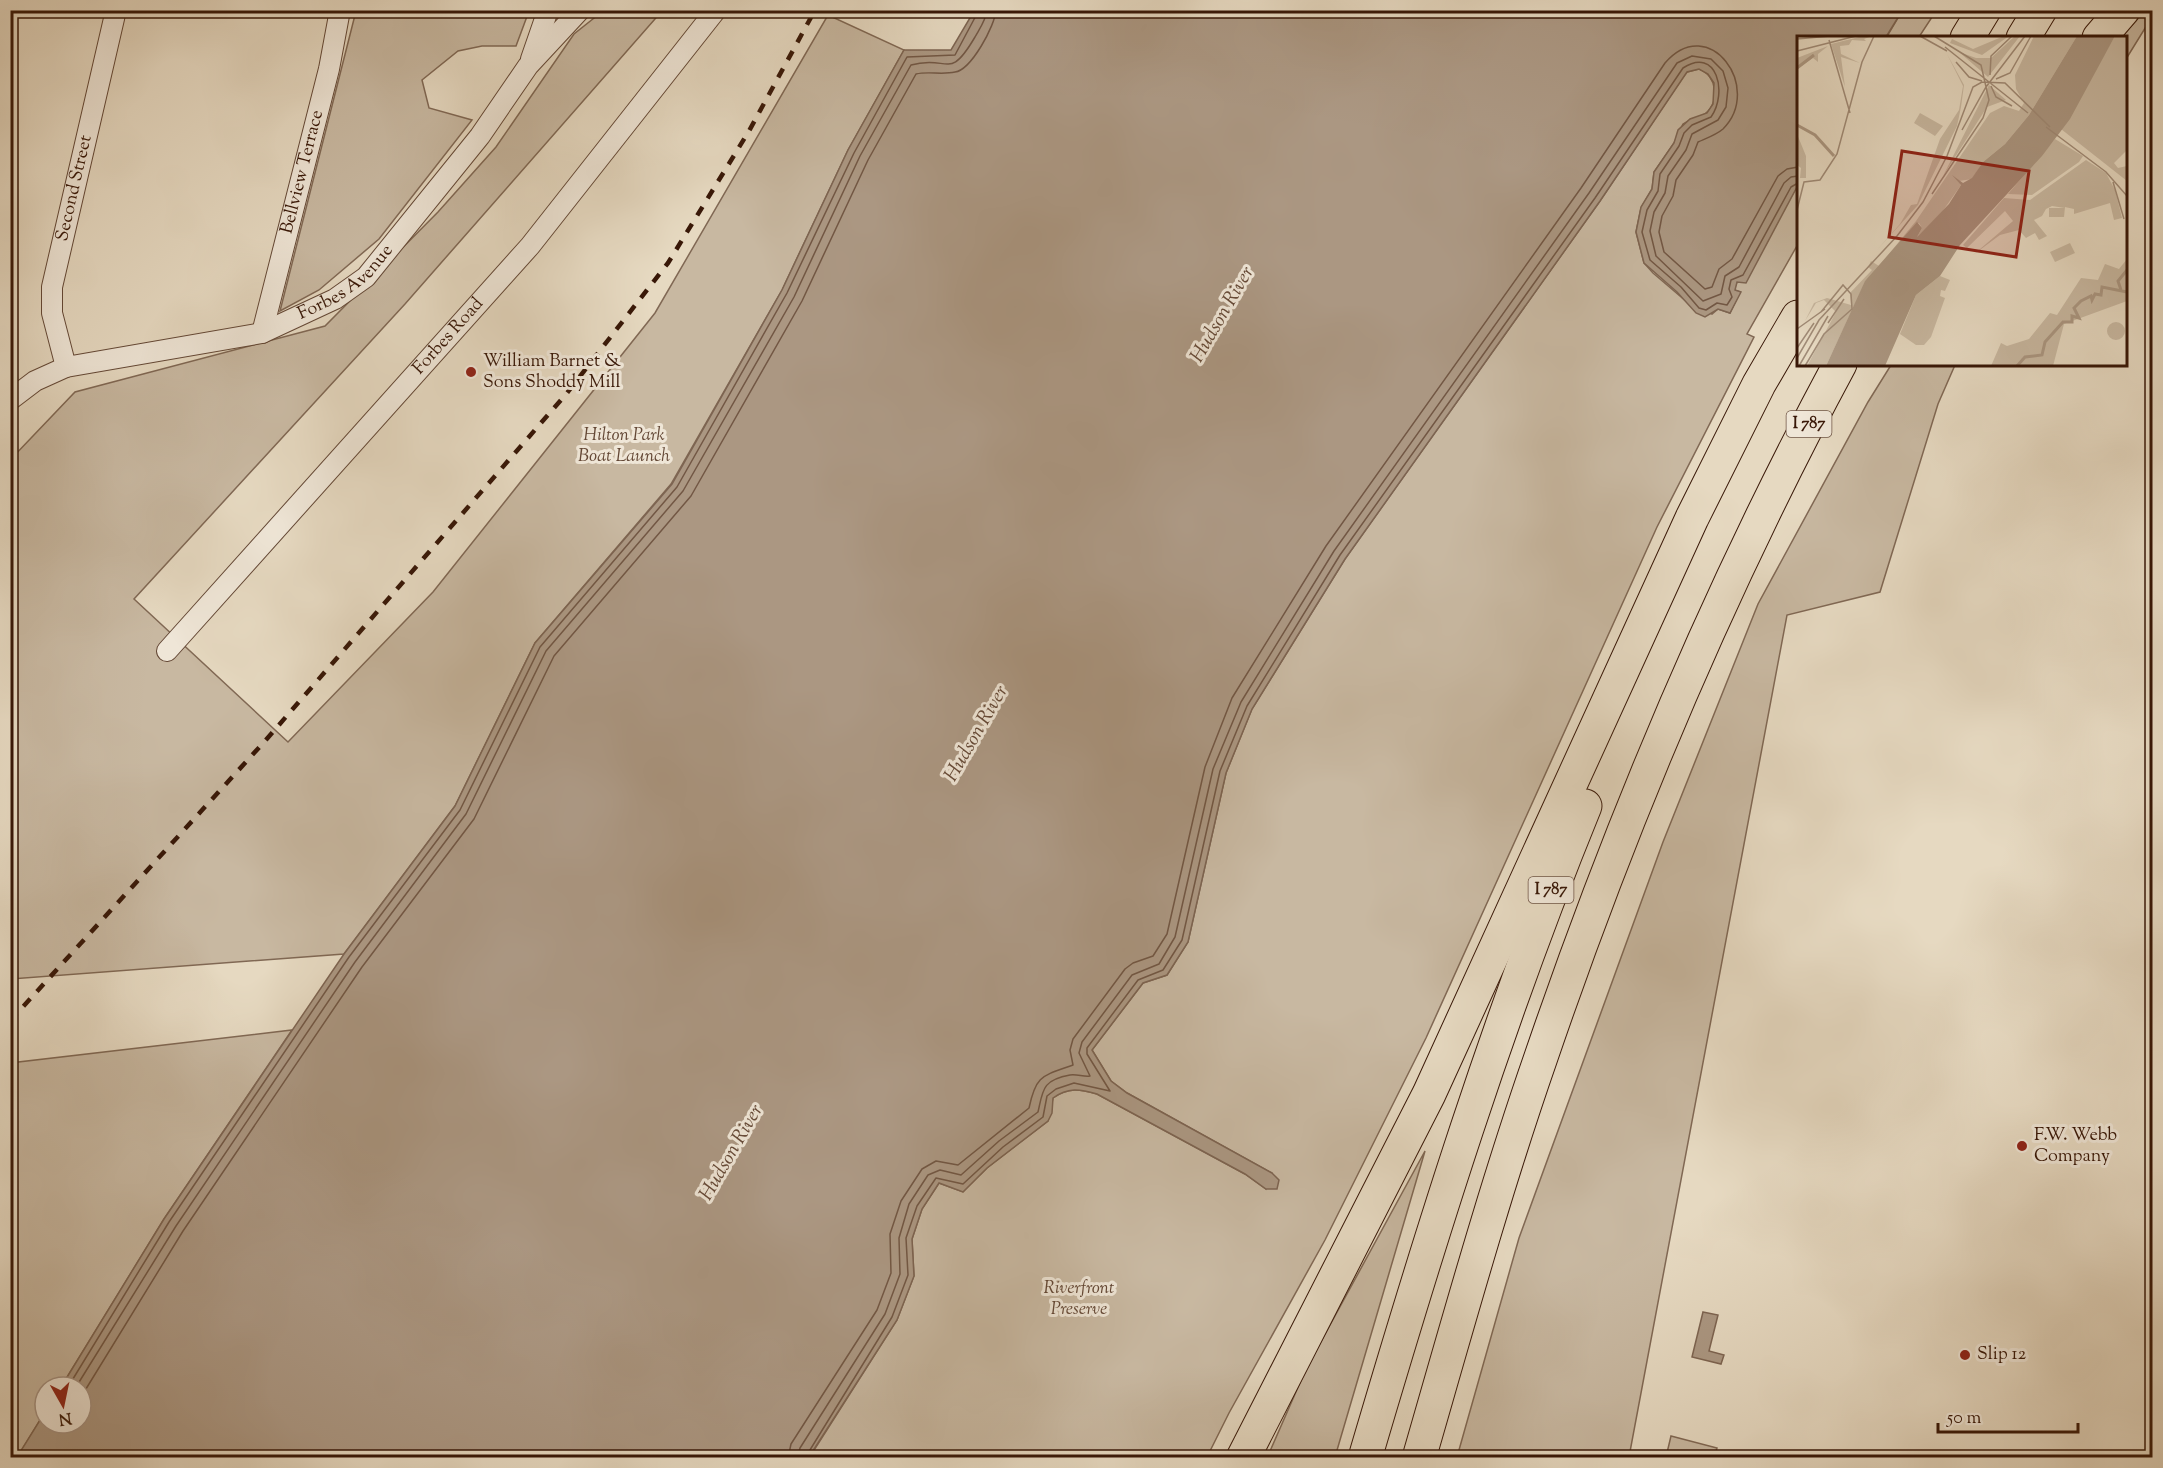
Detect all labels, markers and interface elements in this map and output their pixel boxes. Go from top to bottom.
inset map [1797,36,2127,366]
street label: Bellview Terrace [275,107,331,237]
street label: Second Street [50,133,100,244]
street label: Forbes Avenue [294,239,400,328]
water label: Hudson River [1184,261,1262,369]
street label: Forbes Road [407,292,490,381]
place label: William Barnet & Sons Shoddy Mill [483,349,621,396]
marker: William Barnet & Sons Shoddy Mill [464,365,478,379]
road number: I 787 [1786,411,1832,437]
park label: Hilton Park Boat Launch [578,423,670,470]
water label: Hudson River [938,680,1016,788]
road number: I 787 [1528,877,1574,903]
water label: Hudson River [693,1099,771,1207]
place label: F.W. Webb Company [2034,1123,2117,1170]
marker: F.W. Webb Company [2015,1139,2029,1153]
park label: Riverfront Preserve [1044,1276,1115,1323]
place label: Slip 12 [1977,1342,2027,1368]
marker: Slip 12 [1958,1348,1972,1362]
north arrow [33,1375,93,1435]
scale bar [1938,1396,2078,1434]
text: N [57,1405,73,1430]
text: 50 m [1946,1406,1982,1432]

